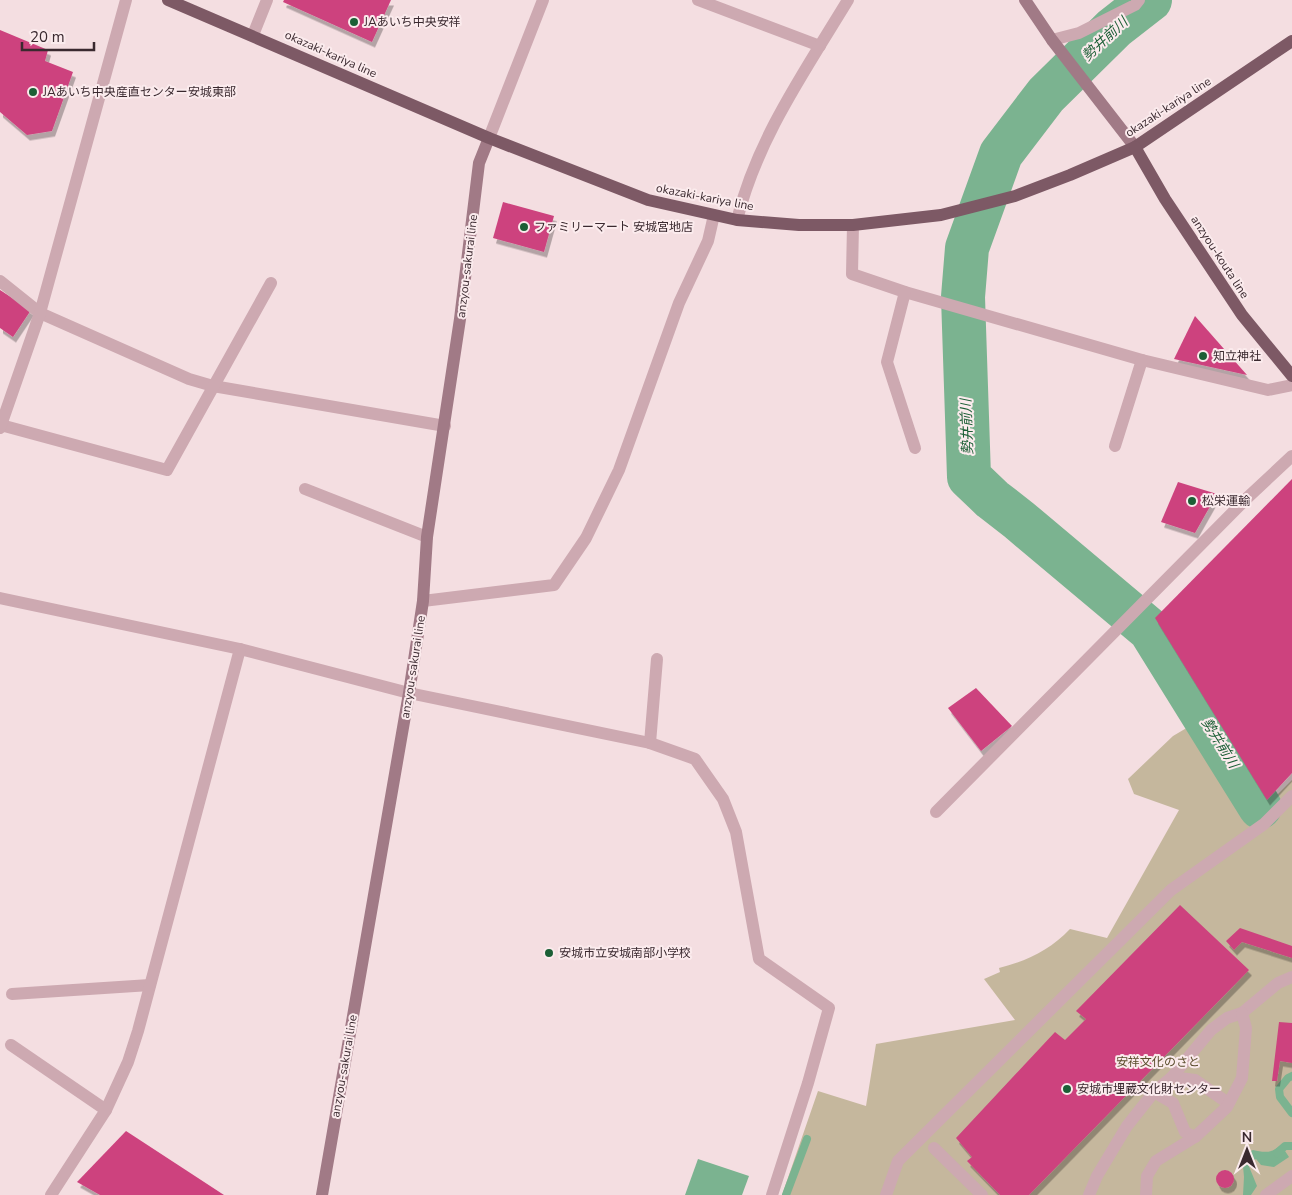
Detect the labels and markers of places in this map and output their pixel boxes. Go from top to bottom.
place label: JAあいち中央安祥 [363,14,461,30]
marker: JAあいち中央安祥 [348,16,360,28]
place label: JAあいち中央産直センター安城東部 [42,84,236,100]
marker: JAあいち中央産直センター安城東部 [27,86,39,98]
place label: ファミリーマート 安城宮地店 [534,219,693,235]
marker: ファミリーマート 安城宮地店 [518,221,530,233]
place label: 知立神社 [1213,348,1261,364]
marker: 知立神社 [1197,350,1209,362]
place label: 松栄運輸 [1202,493,1250,509]
marker: 松栄運輸 [1186,495,1198,507]
place label: 安城市立安城南部小学校 [559,945,691,961]
marker: 安城市立安城南部小学校 [543,947,555,959]
place label: 安城市埋蔵文化財センター [1077,1081,1221,1097]
marker: 安城市埋蔵文化財センター [1061,1083,1073,1095]

